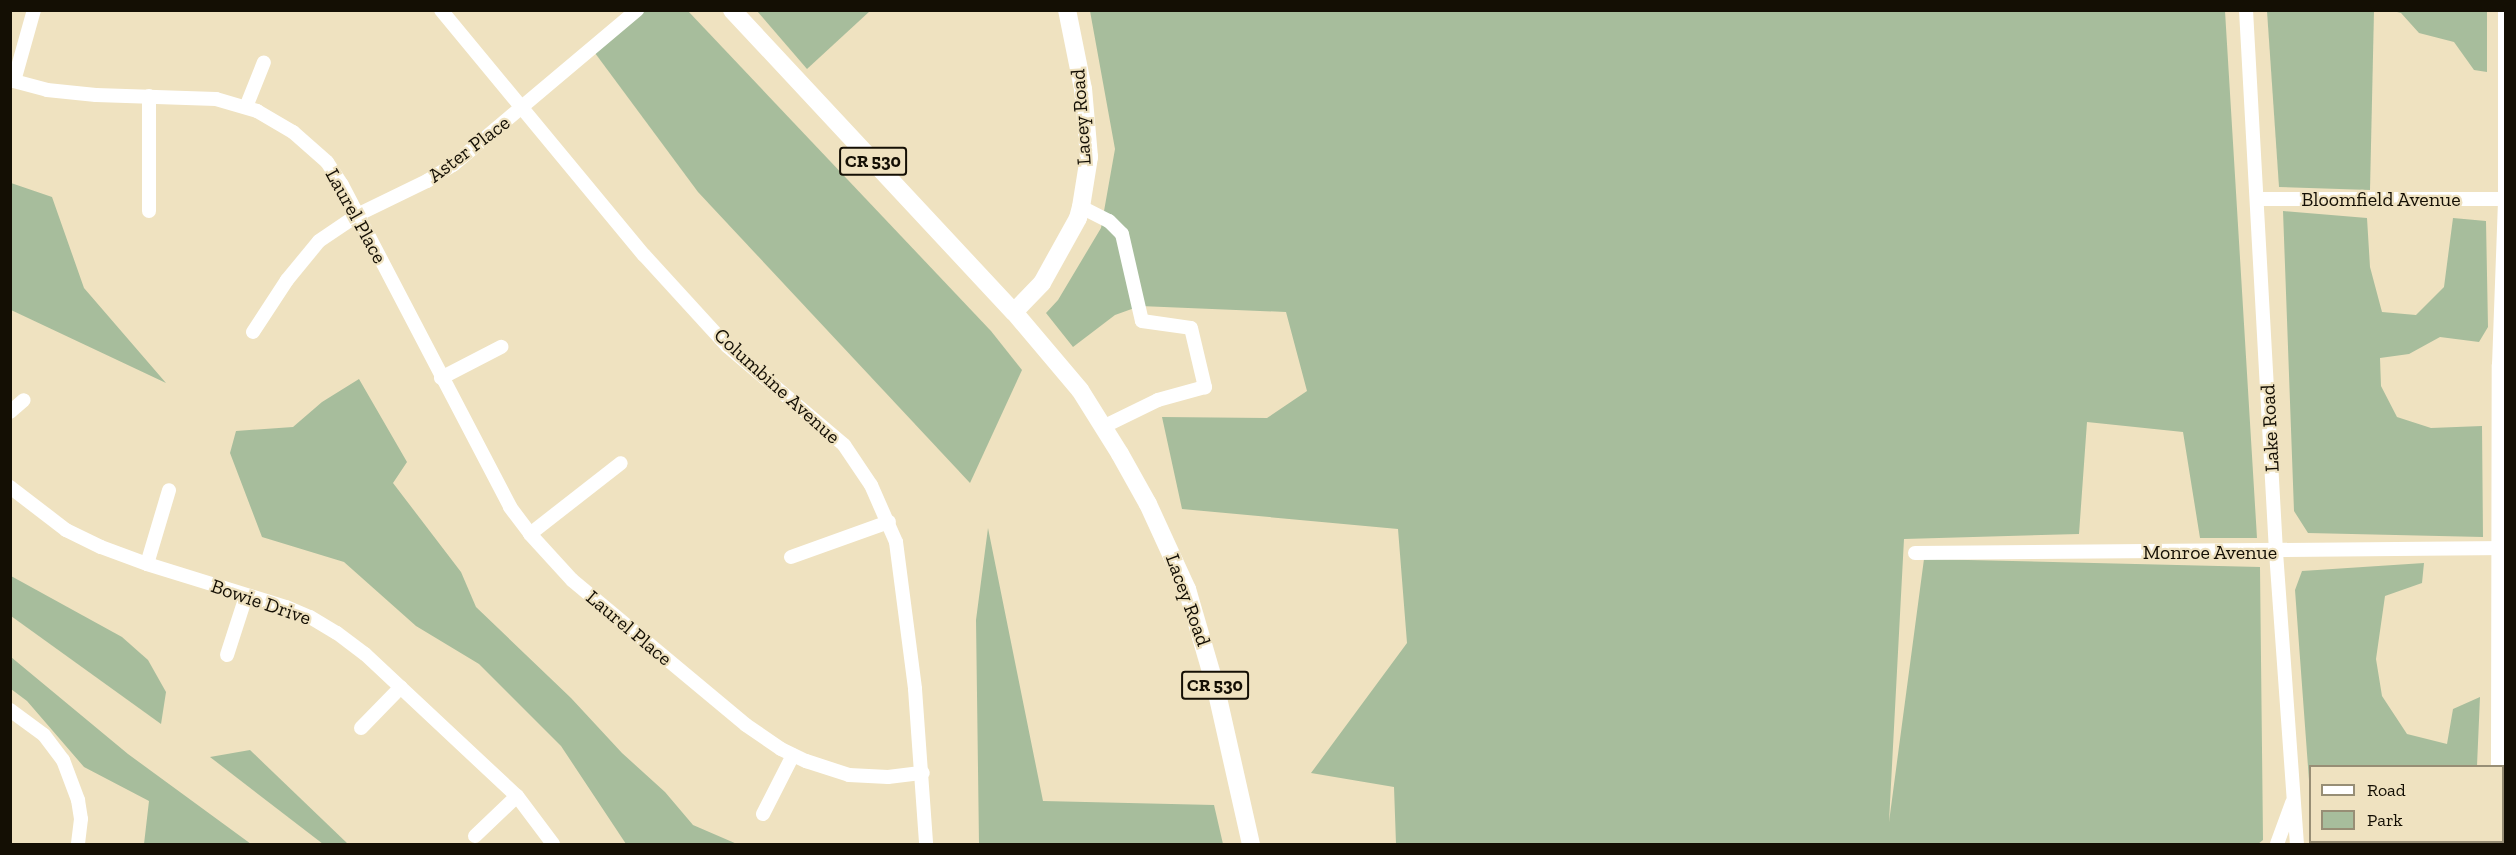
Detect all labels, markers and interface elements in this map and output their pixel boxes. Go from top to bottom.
street label: Lacey Road [1066,68,1096,166]
street label: Aster Place [423,110,515,188]
road number: CR 530 [838,146,908,176]
street label: Laurel Place [320,164,392,268]
street label: Bloomfield Avenue [2301,187,2461,211]
street label: Columbine Avenue [709,323,845,449]
street label: Lake Road [2256,384,2284,472]
street label: Monroe Avenue [2143,540,2277,564]
street label: Lacey Road [1160,551,1216,649]
street label: Bowie Drive [208,574,314,630]
street label: Laurel Place [581,585,677,671]
road number: CR 530 [1180,670,1250,700]
legend [2309,765,2504,843]
text: Road [2367,779,2406,801]
text: Park [2367,809,2403,831]

